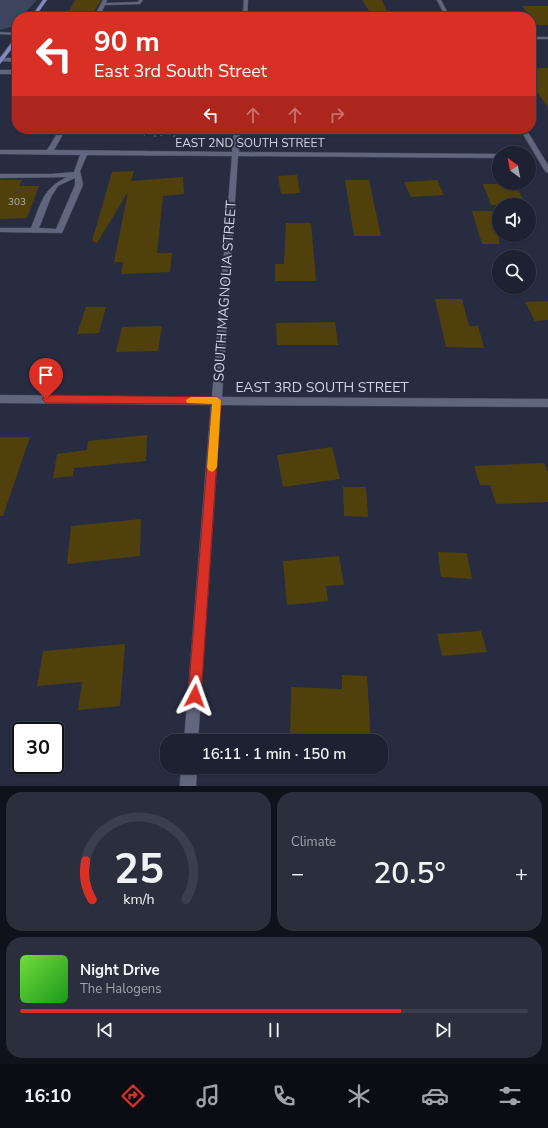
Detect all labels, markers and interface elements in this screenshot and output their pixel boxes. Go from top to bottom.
text: 90 m [94,23,160,61]
icon: left [28,28,80,80]
text: East 3rd South Street [94,59,267,83]
icon: left [200,104,222,126]
icon: ahead [242,104,264,126]
icon: ahead [284,104,306,126]
icon: right [326,104,348,126]
street label: EAST 2ND SOUTH STREET [175,135,325,151]
north arrow [492,146,536,190]
map controls [492,146,536,294]
house number: 303 [8,195,26,209]
button: sound [492,198,536,242]
street label: SOUTH MAGNOLIA STREET [209,199,241,382]
button: search [492,250,536,294]
pin [29,358,63,399]
icon: arrive [35,364,57,386]
street label: EAST 3RD SOUTH STREET [235,378,409,397]
position arrow [174,675,216,717]
speed limit sign: 30 [12,722,64,774]
text: 16:11 · 1 min · 150 m [202,744,346,764]
text: Climate [291,833,336,851]
text: 25 [114,840,163,897]
text: 20.5° [373,853,446,894]
text: − [291,859,304,889]
text: + [515,859,528,889]
text: km/h [123,889,154,908]
text: Night Drive [80,960,160,980]
text: The Halogens [80,980,161,998]
icon: previous [94,1019,116,1041]
icon: pause [263,1019,285,1041]
icon: next [432,1019,454,1041]
icon: directions [119,1082,147,1110]
icon: music [194,1082,222,1110]
icon: phone [270,1082,298,1110]
icon: climate [345,1082,373,1110]
icon: car [421,1082,449,1110]
icon: filters [496,1082,524,1110]
text: 16:10 [24,1084,71,1108]

